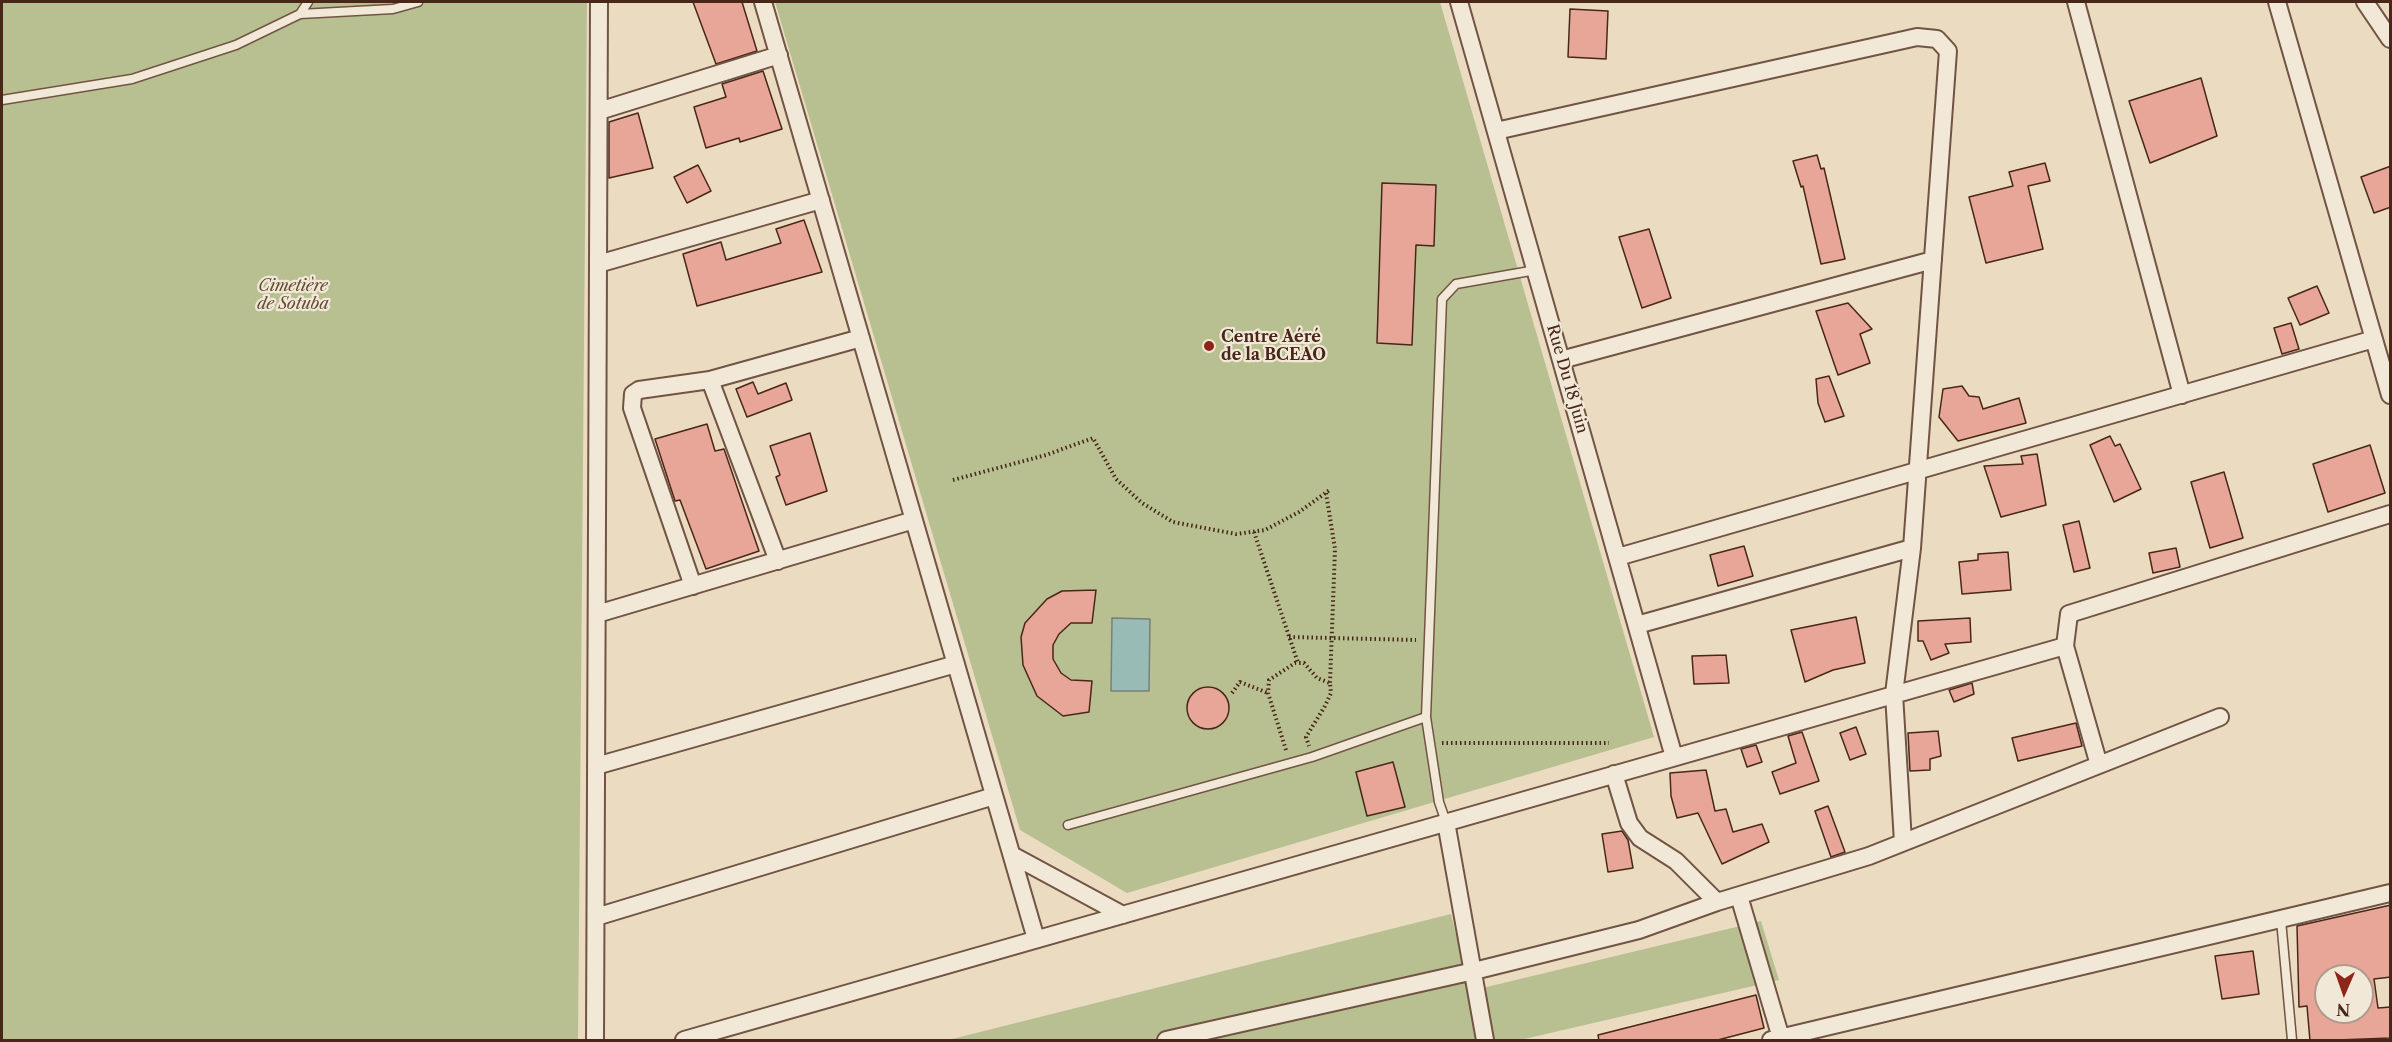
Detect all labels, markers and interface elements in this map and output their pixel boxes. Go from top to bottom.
park label: Cimetière de Sotuba [257,276,329,314]
street label: Rue Du 18 Juin [1542,322,1592,436]
place label: Centre Aéré de la BCEAO [1221,327,1326,365]
marker: Centre Aéré de la BCEAO [1202,339,1216,353]
north arrow [2314,964,2374,1024]
text: N [2336,1000,2351,1020]

